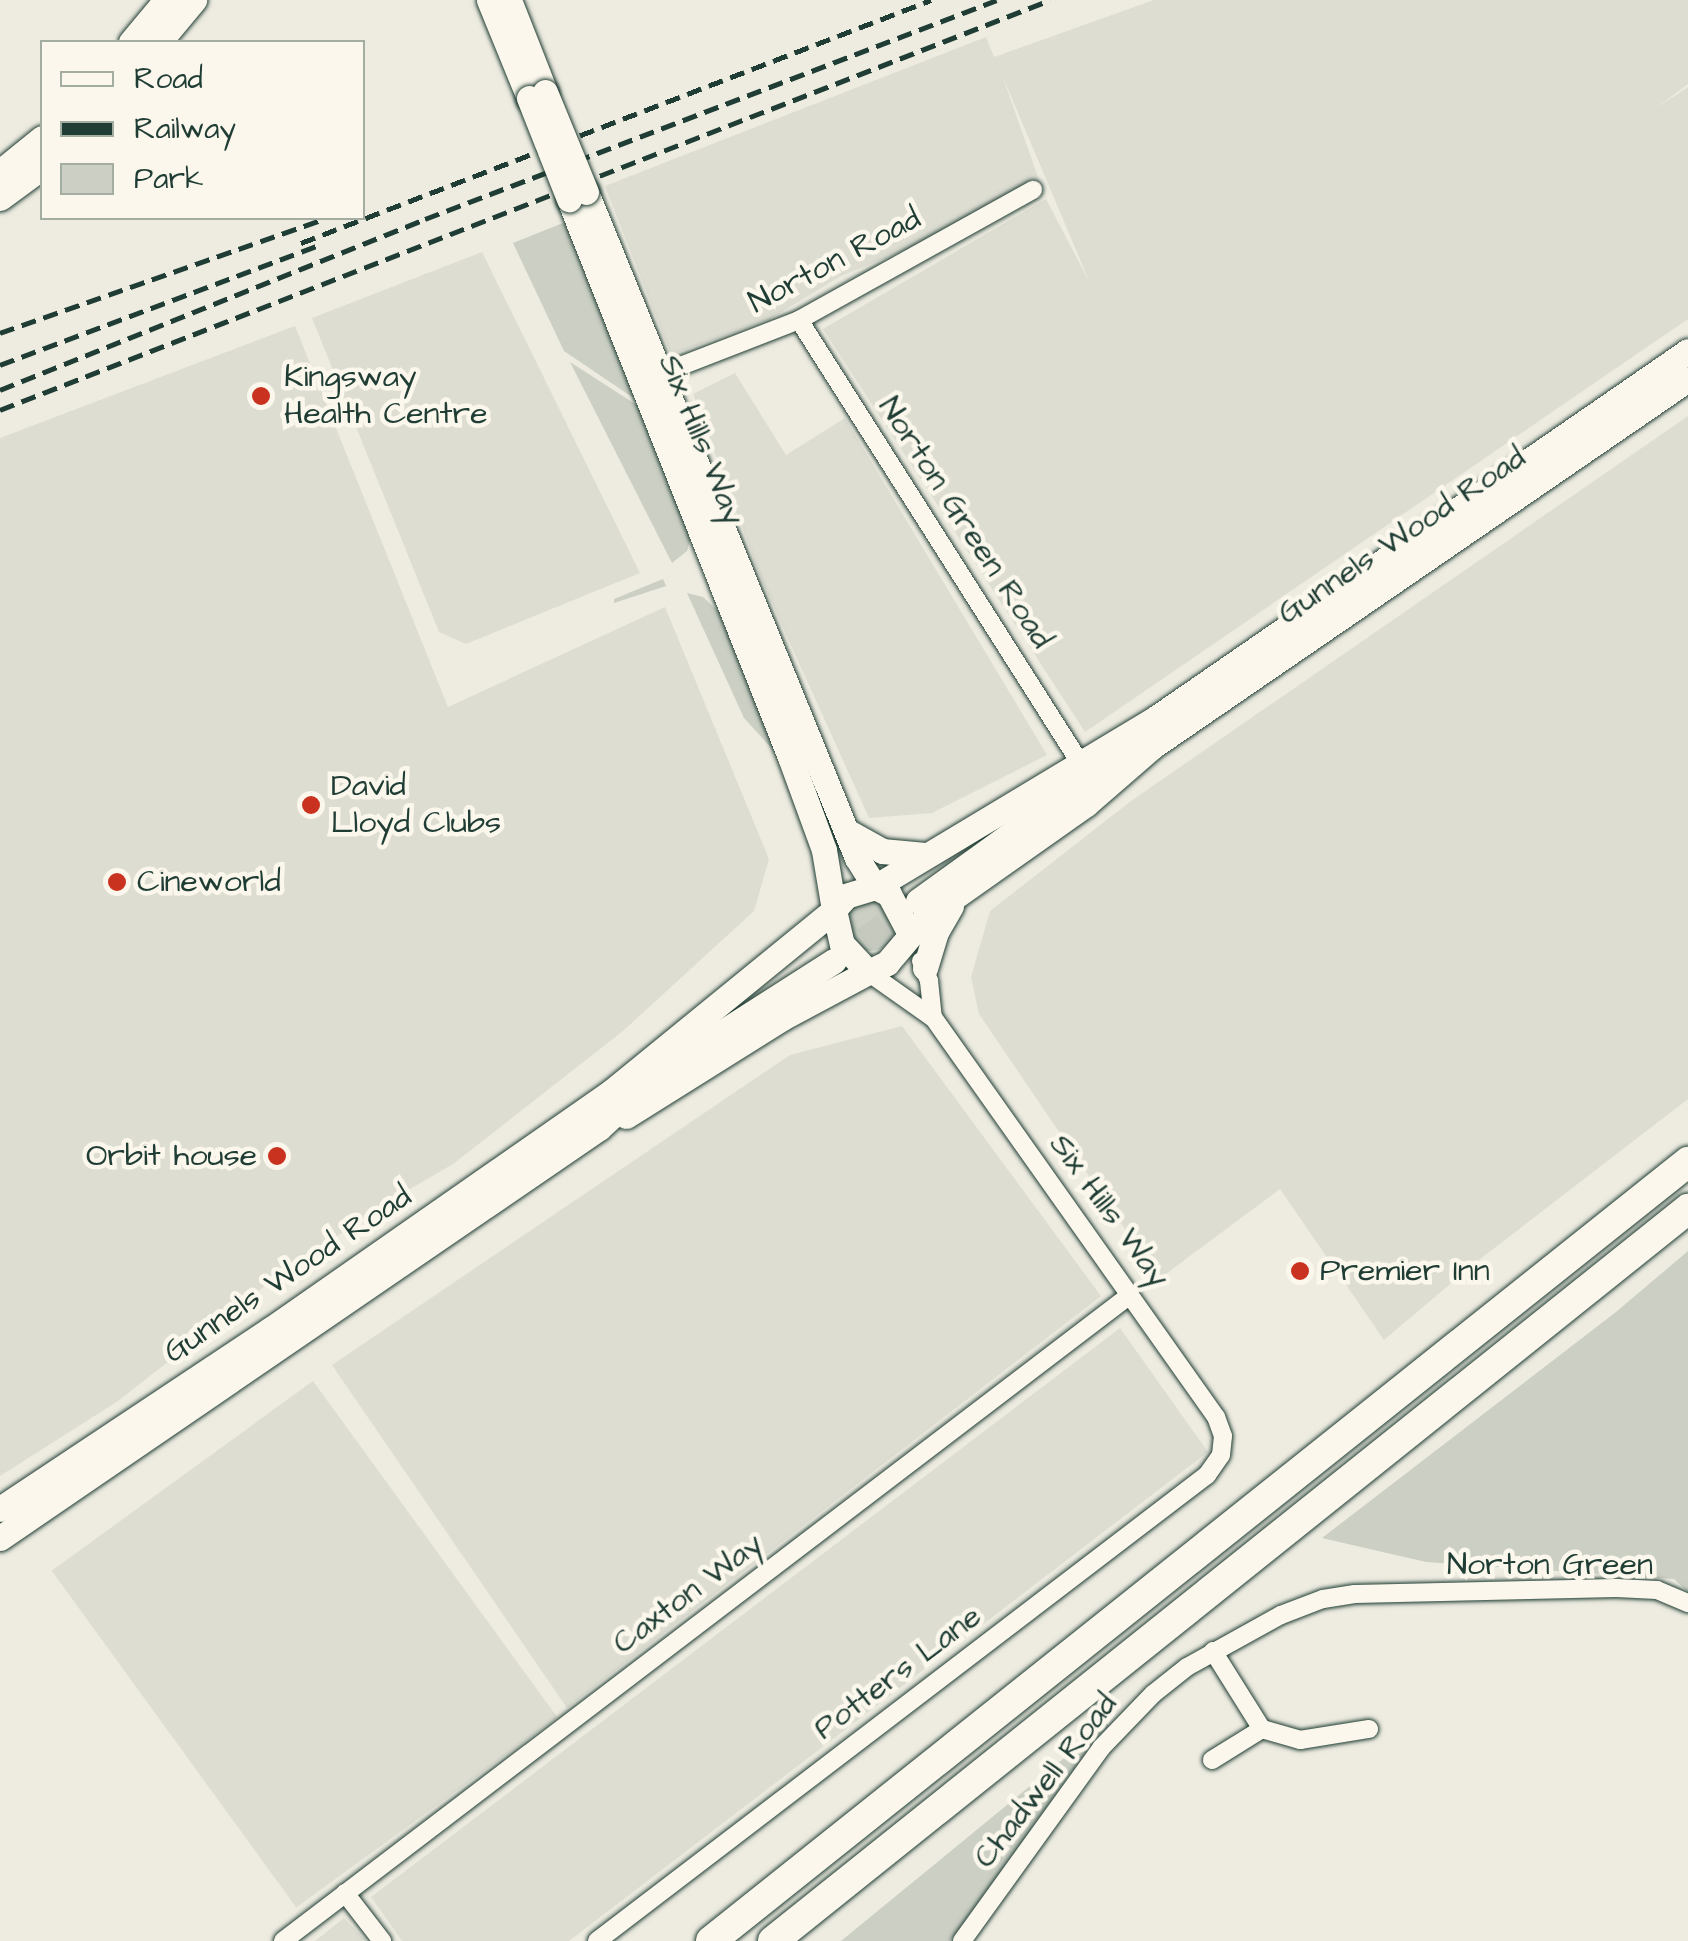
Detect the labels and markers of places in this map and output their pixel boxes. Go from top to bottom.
place label: Kingsway Health Centre [284,359,487,434]
marker: Kingsway Health Centre [248,383,274,409]
place label: David Lloyd Clubs [331,768,501,843]
marker: David Lloyd Clubs [300,794,322,816]
place label: Cineworld [137,863,281,901]
marker: Cineworld [106,871,128,893]
place label: Orbit house [86,1137,257,1175]
marker: Orbit house [266,1145,288,1167]
place label: Premier Inn [1320,1252,1490,1290]
marker: Premier Inn [1289,1260,1311,1282]

